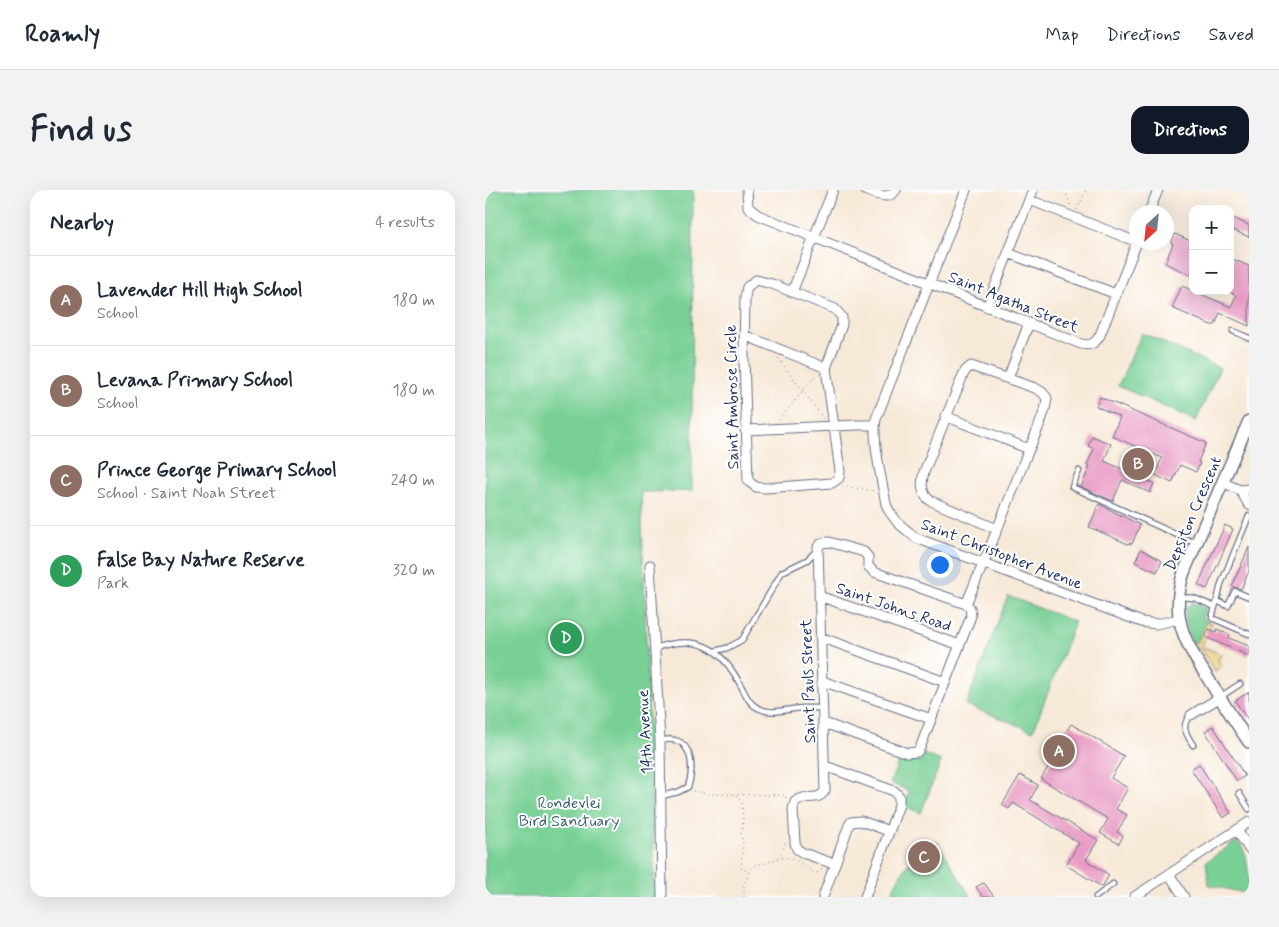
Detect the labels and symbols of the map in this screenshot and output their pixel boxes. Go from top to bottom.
north arrow [1129,205,1174,250]
street label: Saint Agatha Street [945,267,1082,338]
street label: Saint Ambrose Circle [721,324,744,469]
pin: B [1122,445,1154,483]
street label: Depsiton Crescent [1160,453,1227,574]
street label: Saint Christopher Avenue [918,514,1085,595]
your location [927,552,953,578]
street label: Saint Johns Road [833,578,954,637]
street label: Saint Pauls Street [796,618,821,744]
pin: D [550,619,582,657]
street label: 14th Avenue [633,689,658,775]
pin: A [1043,732,1075,770]
park label: Rondevlei Bird Sanctuary [519,793,619,832]
pin: C [908,838,940,876]

